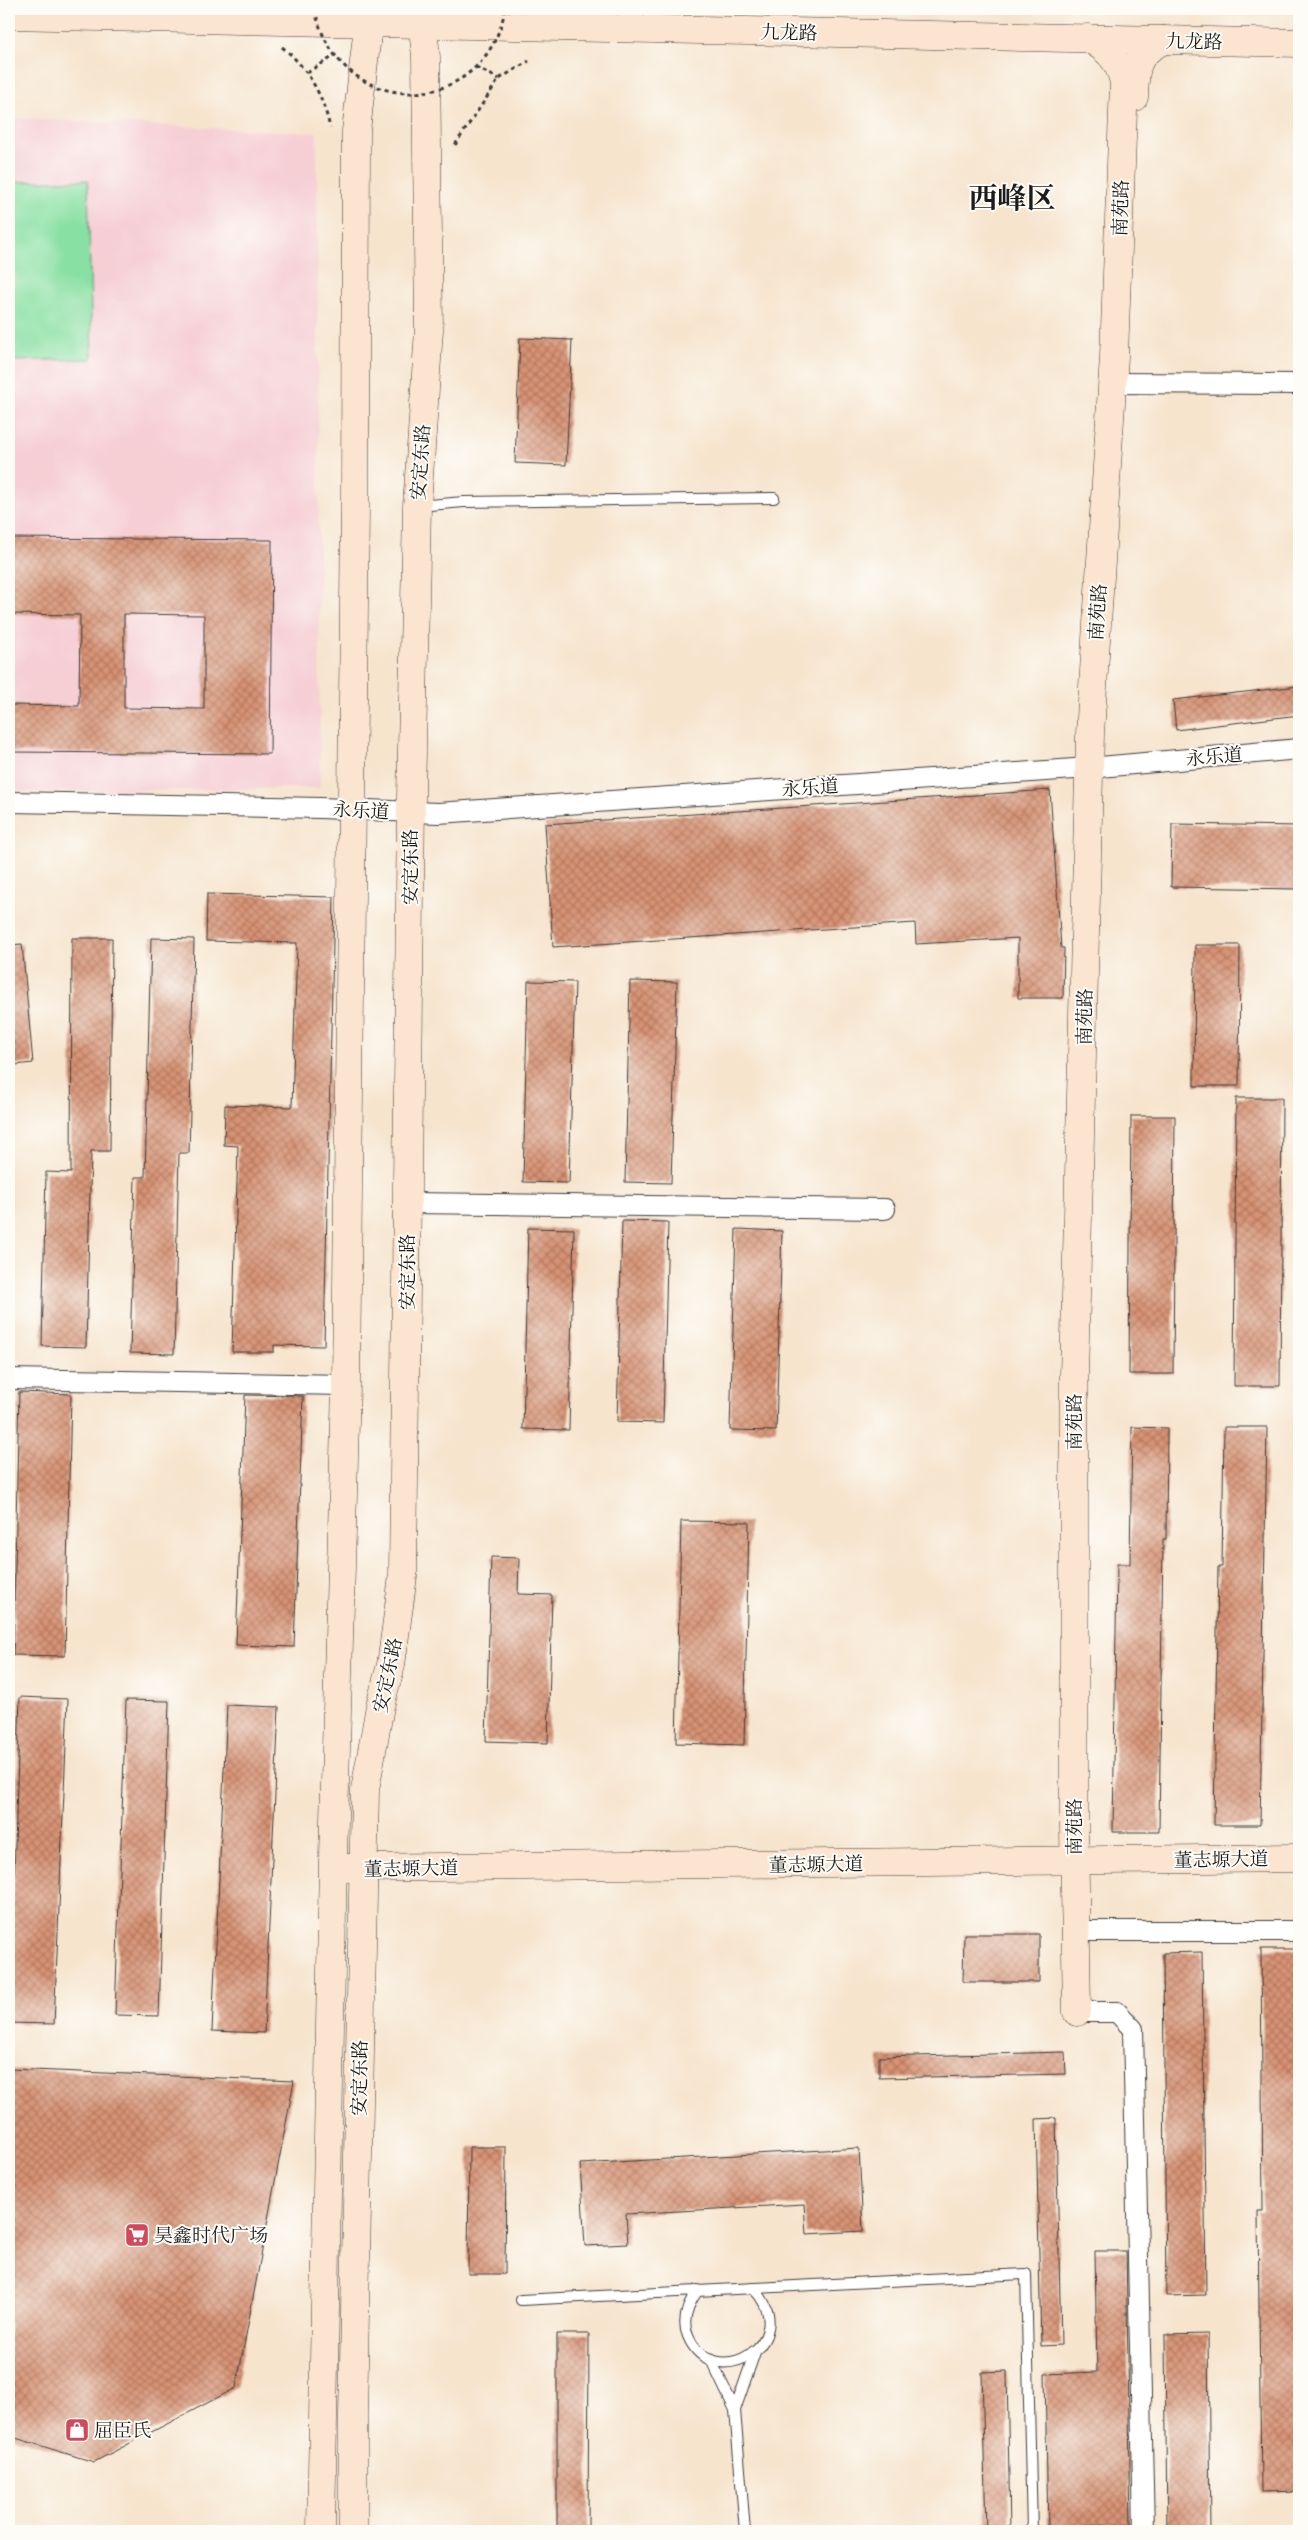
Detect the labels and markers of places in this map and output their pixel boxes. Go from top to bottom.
place label: 昊鑫时代广场 [154,2221,268,2249]
supermarket icon: 昊鑫时代广场 [124,2222,150,2248]
place label: 屈臣氏 [94,2416,151,2444]
shop icon: 屈臣氏 [64,2417,90,2443]

